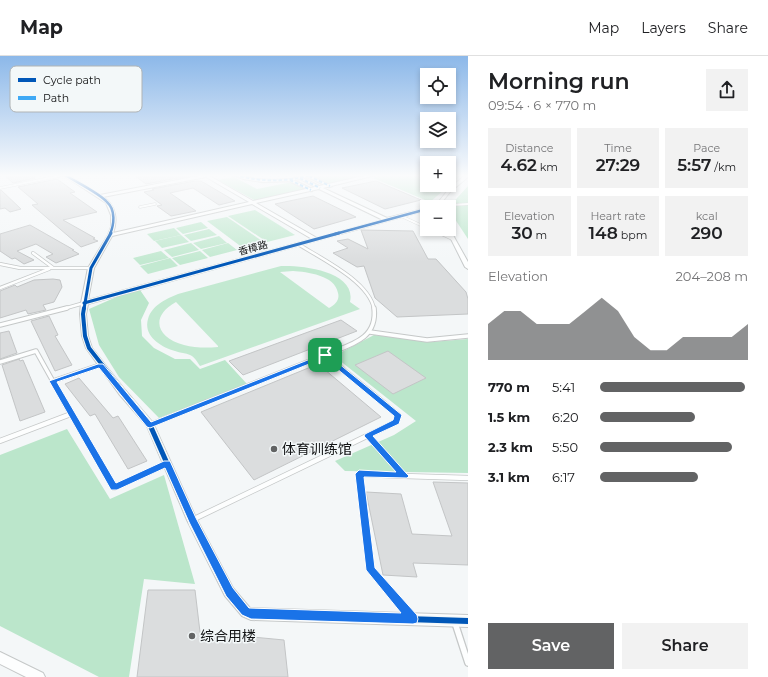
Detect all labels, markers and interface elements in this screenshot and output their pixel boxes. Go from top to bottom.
text: Map [20,16,63,39]
text: Map [588,19,619,37]
text: Layers [641,19,686,37]
text: Share [708,19,748,37]
legend [10,66,142,112]
map controls [420,68,456,236]
button: locate [420,68,456,104]
text: Morning run [488,68,629,95]
button: share [706,69,748,111]
text: Cycle path [43,73,101,87]
text: Path [43,91,69,105]
text: 09:54 · 6 × 770 m [488,97,596,113]
button: layers [420,112,456,148]
text: Distance [505,141,553,155]
text: Time [604,141,632,155]
text: Pace [693,141,720,155]
text: 4.62 [501,155,537,175]
text: 27:29 [596,155,640,175]
text: 5:57 [677,155,711,175]
button: + [420,156,456,192]
text: km [537,160,558,174]
text: /km [711,160,736,174]
button: − [420,200,456,236]
text: Elevation [504,209,555,223]
text: Heart rate [590,209,646,223]
text: kcal [696,209,718,223]
text: 30 [511,223,533,243]
text: 148 [589,223,618,243]
text: 290 [691,223,723,243]
text: m [533,228,547,242]
text: bpm [618,228,647,242]
street label: 香樟路 [237,238,269,258]
text: Elevation [488,268,548,284]
text: 204–208 m [676,268,748,284]
pin [308,338,342,372]
icon: arrive [314,344,336,366]
text: 770 m [488,379,530,395]
text: 5:41 [552,379,575,395]
text: 1.5 km [488,409,530,425]
text: 6:20 [552,409,579,425]
text: 2.3 km [488,439,533,455]
text: 5:50 [552,439,578,455]
place label: 体育训练馆 [282,440,352,458]
marker: 体育训练馆 [269,444,279,454]
text: 3.1 km [488,469,530,485]
text: 6:17 [552,469,575,485]
button: Save [488,623,614,669]
button: Share [622,623,748,669]
place label: 综合用楼 [200,627,256,645]
marker: 综合用楼 [187,631,197,641]

